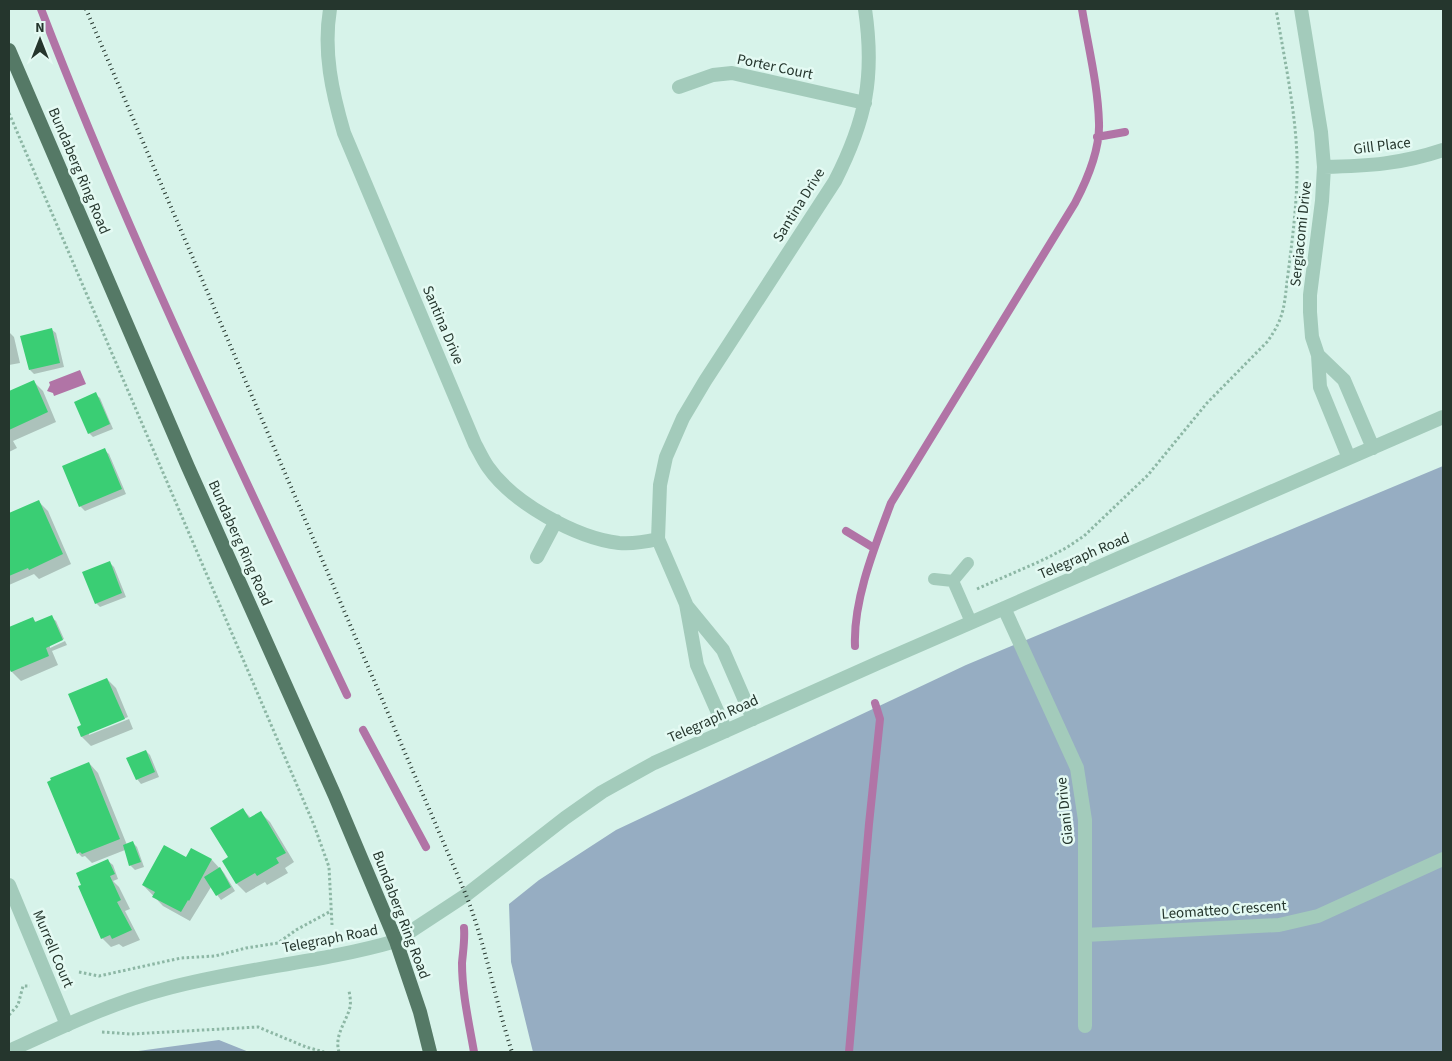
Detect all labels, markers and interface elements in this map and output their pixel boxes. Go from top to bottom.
north arrow [15,15,65,65]
text: N [35,18,45,38]
street label: Porter Court [735,49,815,85]
street label: Bundaberg Ring Road [43,104,115,238]
street label: Gill Place [1352,132,1412,160]
street label: Santina Drive [768,164,830,246]
street label: Sergiacomi Drive [1285,180,1317,288]
street label: Santina Drive [417,282,469,368]
street label: Bundaberg Ring Road [203,477,277,609]
street label: Telegraph Road [1035,527,1133,585]
street label: Telegraph Road [664,690,762,748]
street label: Giani Drive [1051,776,1079,846]
street label: Bundaberg Ring Road [367,848,435,982]
street label: Leomatteo Crescent [1161,895,1287,925]
street label: Murrell Court [27,907,79,991]
street label: Telegraph Road [280,919,380,959]

